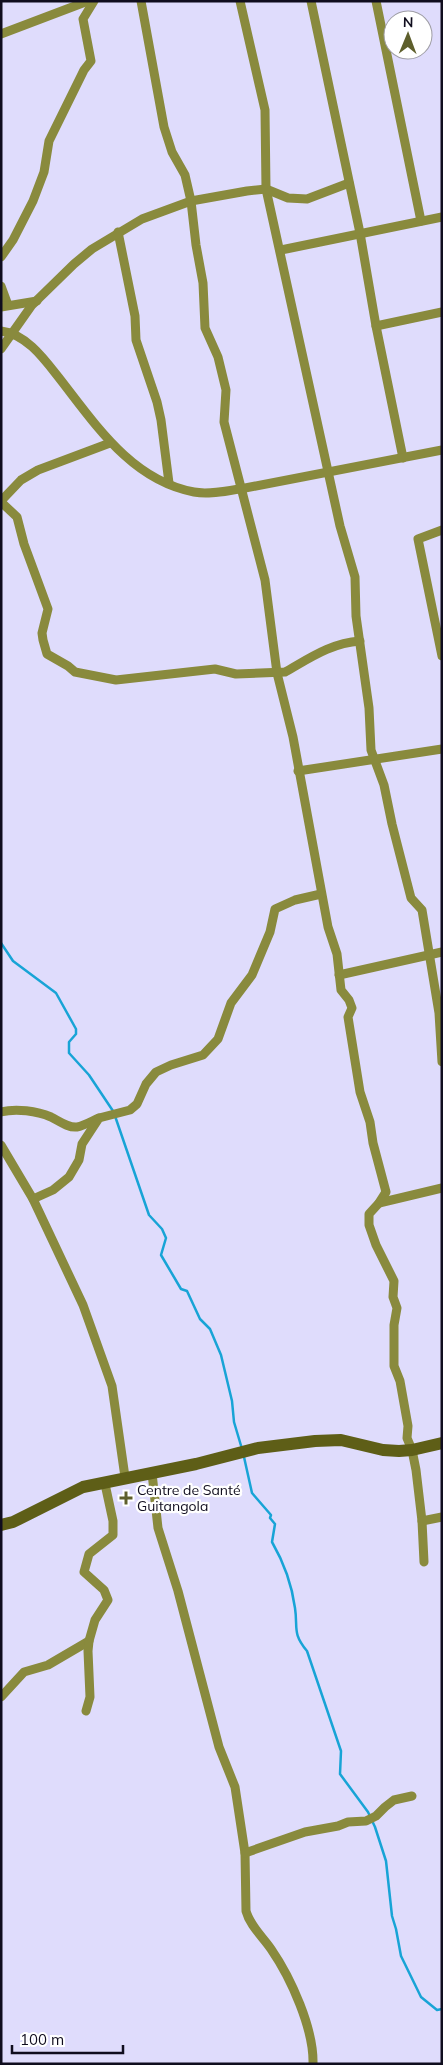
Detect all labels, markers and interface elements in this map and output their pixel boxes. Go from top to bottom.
north arrow [383,10,433,60]
text: N [403,13,414,31]
place label: Centre de Santé Guitangola [137,1481,241,1515]
marker: Centre de Santé Guitangola [119,1491,133,1505]
scale bar [12,2022,124,2054]
text: 100 m [20,2030,64,2049]

